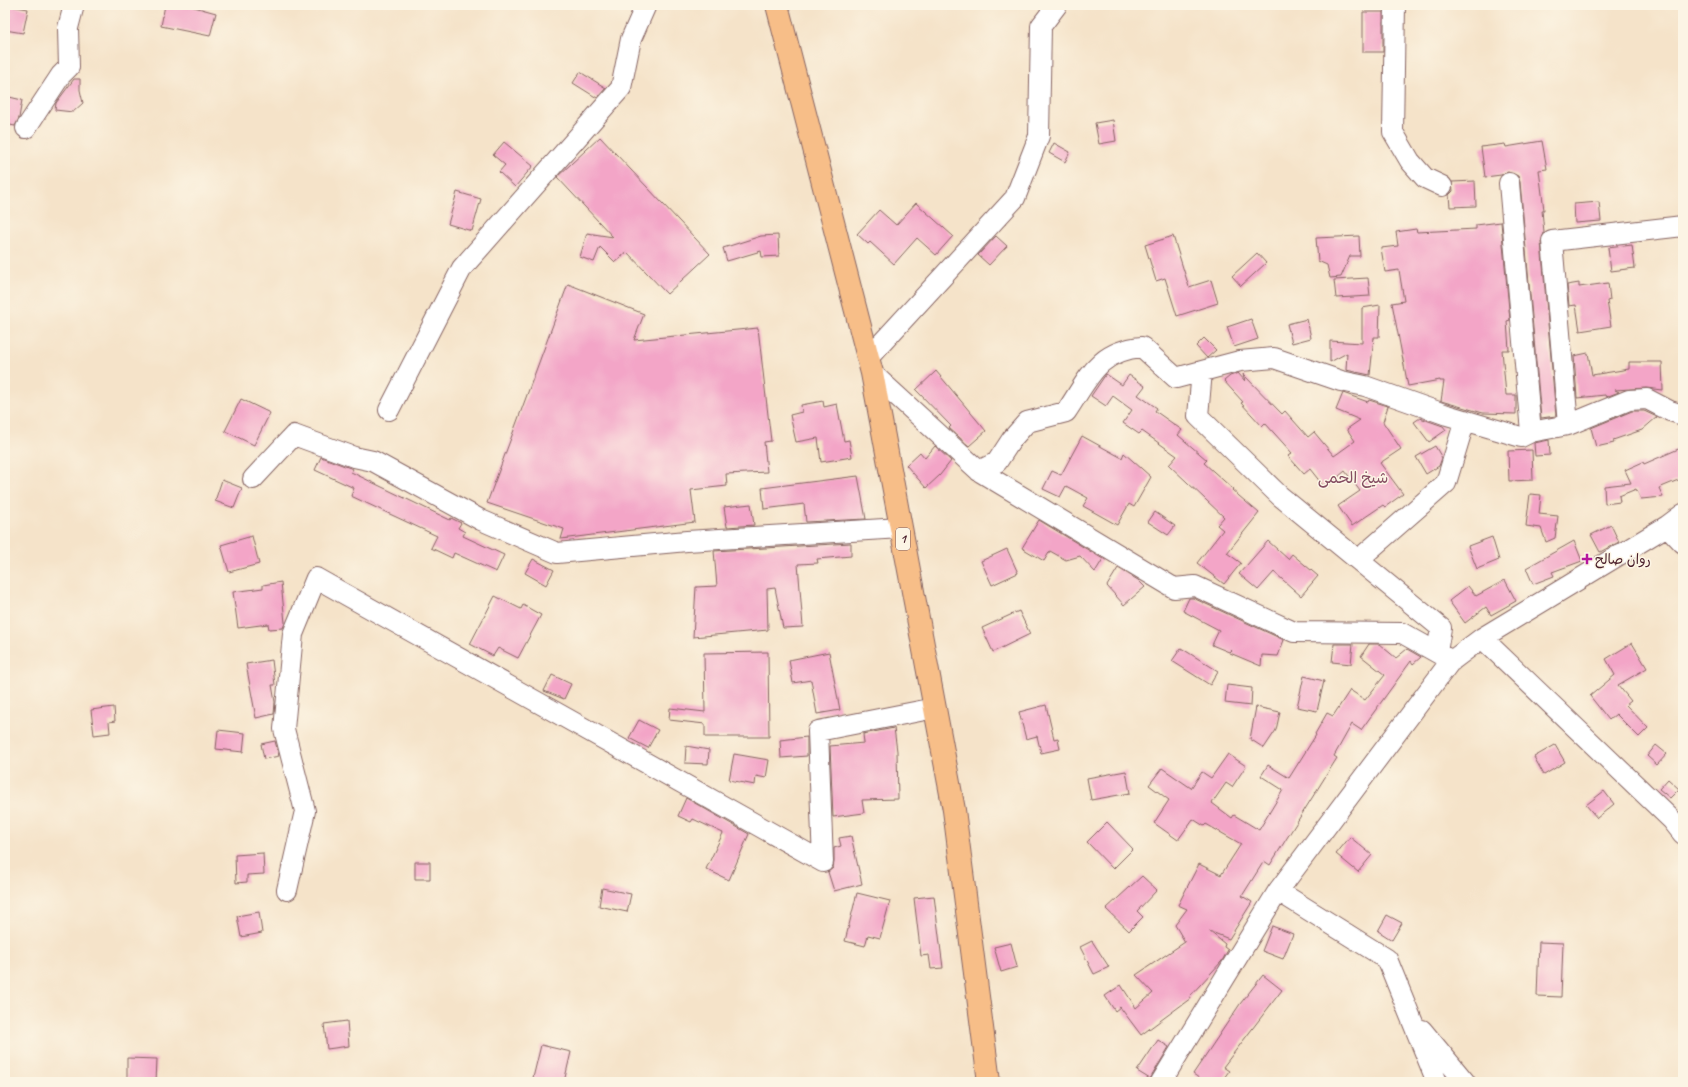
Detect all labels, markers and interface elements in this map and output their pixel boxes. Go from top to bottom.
district label: شيخ الحمى [1318,468,1388,488]
road number: 1 [896,528,910,550]
place label: روان صالح [1595,551,1651,569]
marker: روان صالح [1582,554,1592,564]

